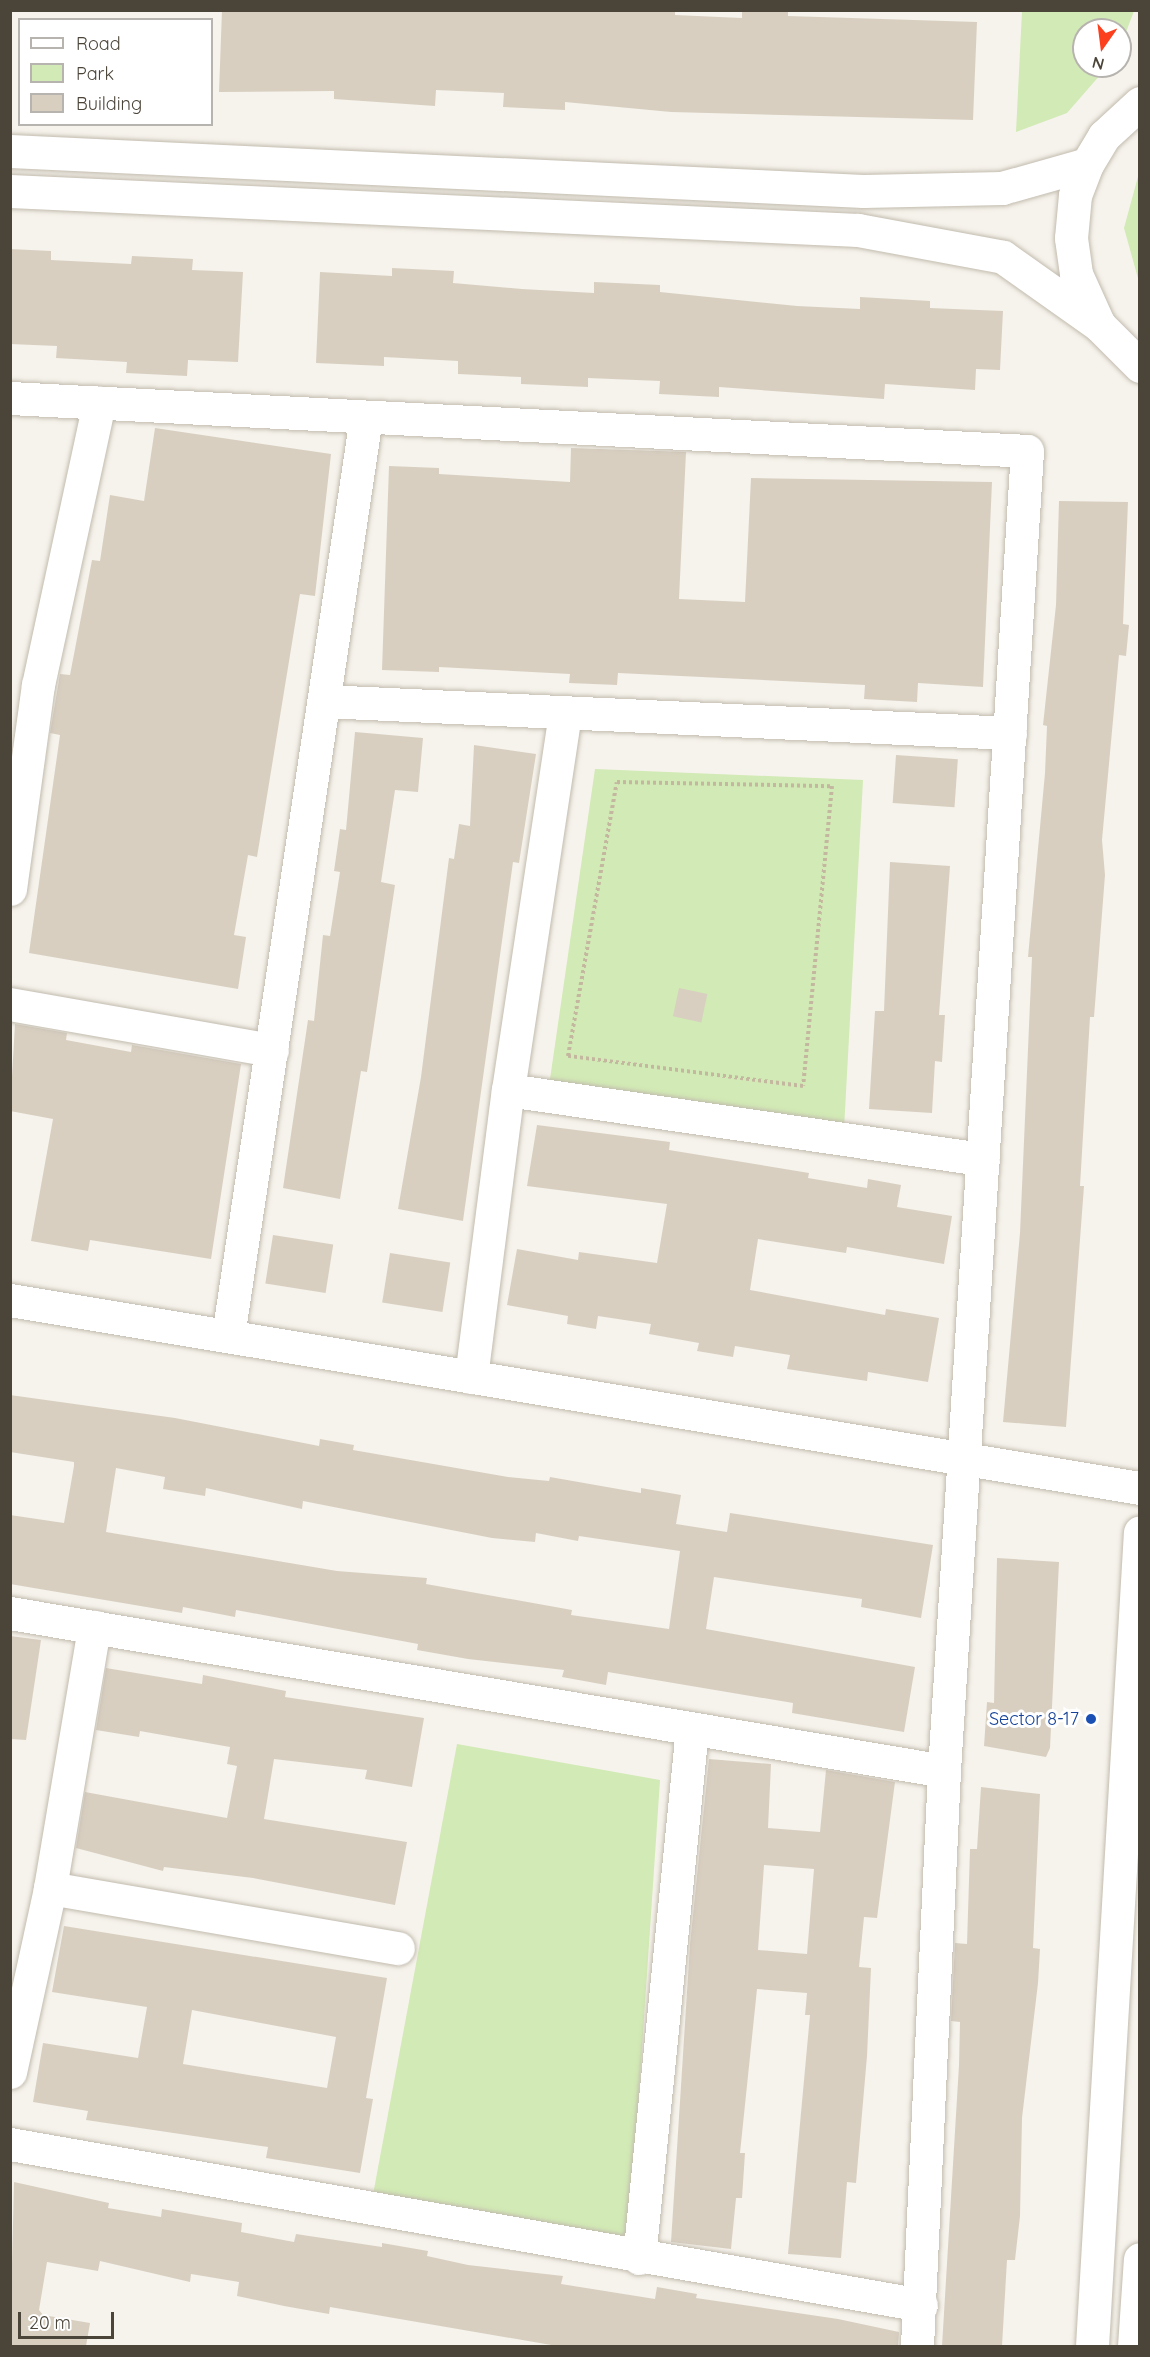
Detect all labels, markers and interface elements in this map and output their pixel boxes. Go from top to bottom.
legend [18,18,213,126]
north arrow [1072,18,1132,78]
text: Road [76,32,121,55]
text: N [1090,52,1106,75]
text: Park [76,62,114,85]
text: Building [76,92,142,115]
place label: Sector 8-17 [989,1708,1079,1730]
marker: Sector 8-17 [1084,1712,1098,1726]
scale bar [21,2300,117,2338]
text: 20 m [29,2311,71,2334]

